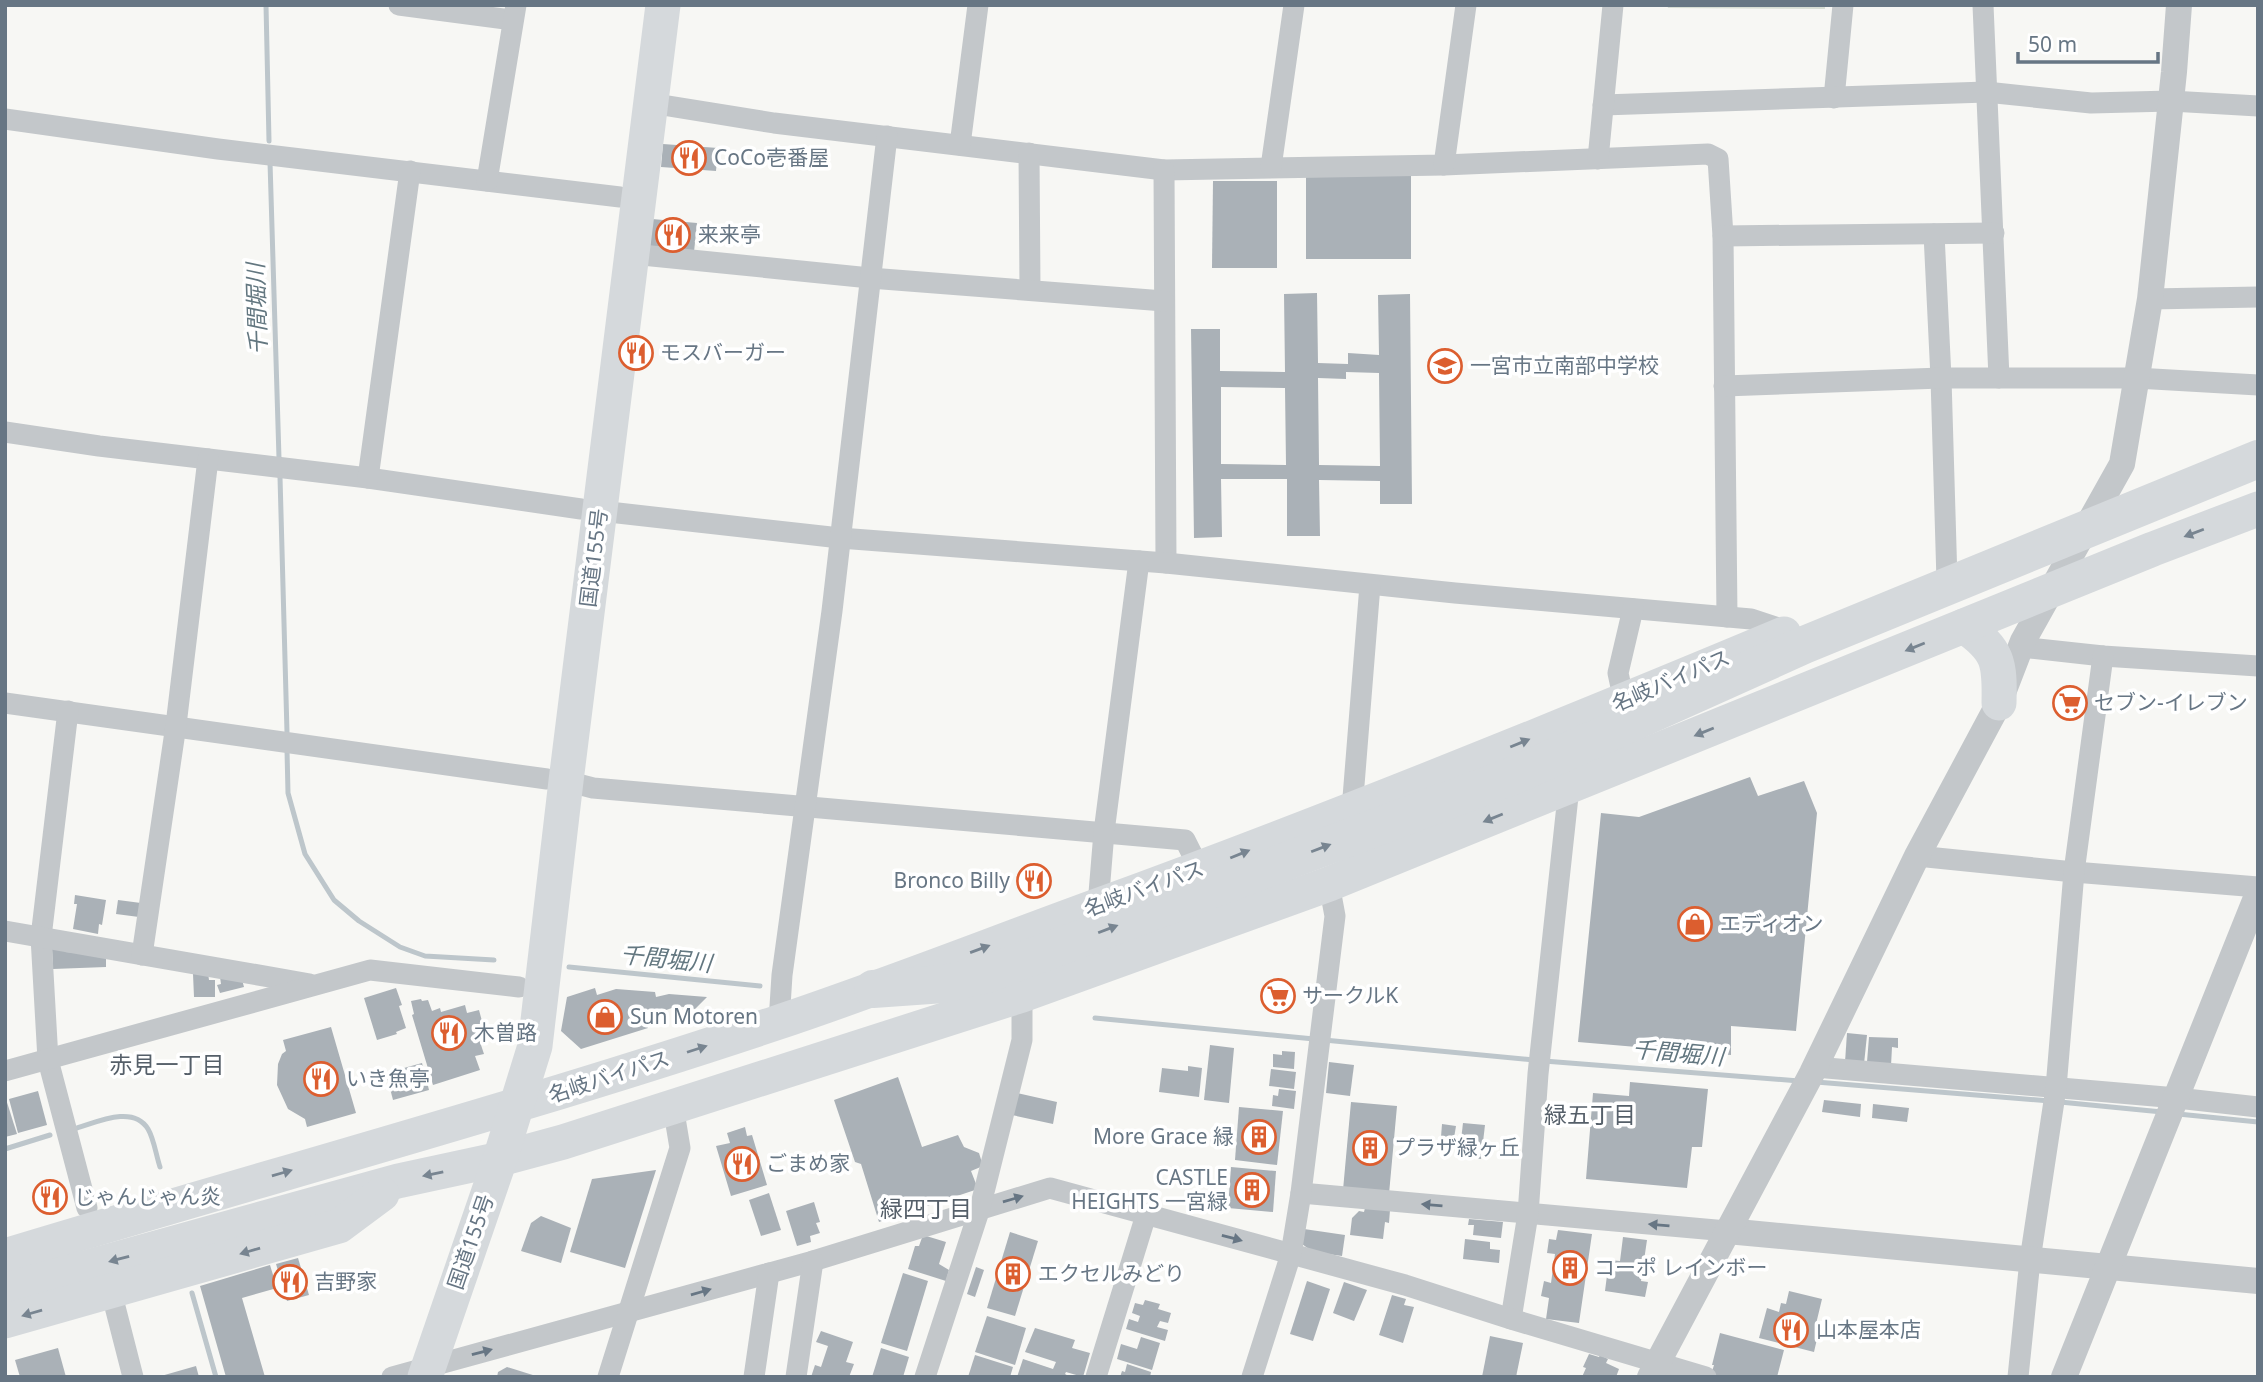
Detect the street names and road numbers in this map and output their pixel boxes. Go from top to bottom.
street label: 国道155号 [573,507,613,609]
street label: 名岐バイパス [1607,643,1734,718]
street label: 名岐バイパス [1080,853,1207,923]
street label: 名岐バイパス [545,1043,673,1109]
street label: 国道155号 [441,1190,499,1293]

